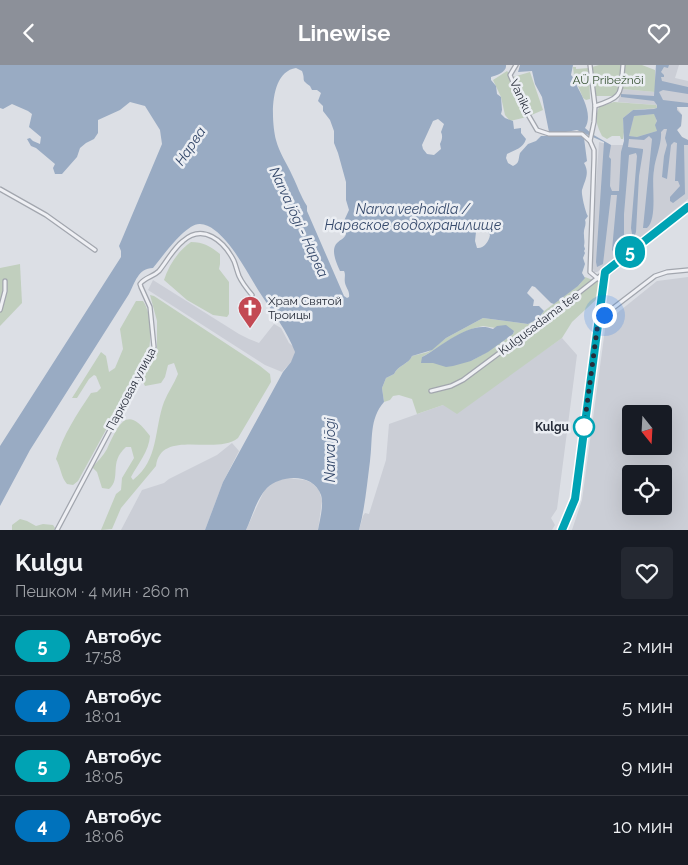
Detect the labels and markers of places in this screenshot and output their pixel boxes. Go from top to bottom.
place label: Храм Святой Троицы [268,294,342,322]
church icon: Храм Святой Троицы [237,295,263,329]
marker: Kulgu [573,416,595,438]
place label: Kulgu [535,420,569,434]

